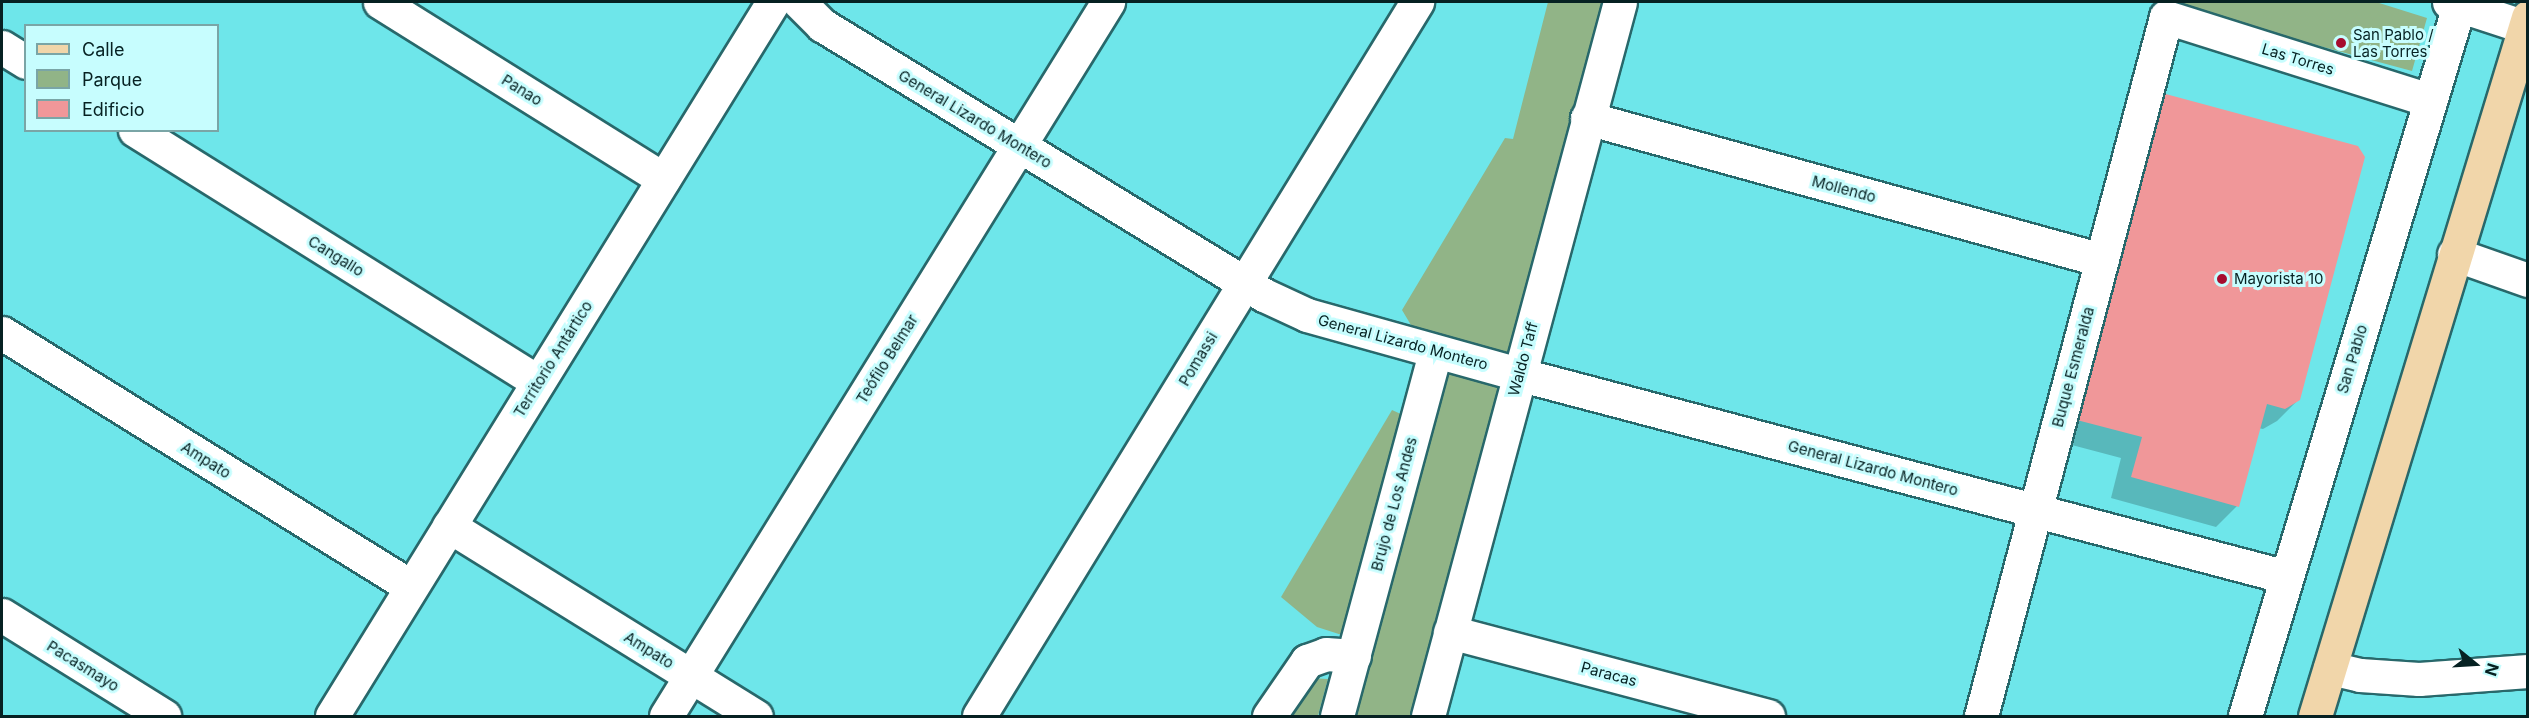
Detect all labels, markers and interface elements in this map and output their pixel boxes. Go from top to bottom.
legend [24,24,219,132]
place label: San Pablo / Las Torres [2353,25,2434,60]
marker: San Pablo / Las Torres [2334,36,2348,50]
text: Calle [82,39,124,60]
street label: Las Torres [2260,40,2336,78]
street label: General Lizardo Montero [895,66,1055,172]
text: Parque [82,69,142,90]
street label: Panao [498,71,546,109]
text: Edificio [82,99,145,120]
street label: Mollendo [1810,172,1878,206]
street label: Cangallo [305,232,367,280]
place label: Mayorista 10 [2234,270,2324,288]
marker: Mayorista 10 [2215,272,2229,286]
street label: Territorio Antártico [510,298,596,420]
street label: Buque Esmeralda [2048,305,2098,429]
street label: Teófilo Belmar [852,311,922,407]
street label: General Lizardo Montero [1316,311,1490,373]
street label: Waldo Taff [1504,320,1542,398]
street label: San Pablo [2333,322,2371,396]
street label: Pomassi [1175,329,1221,389]
street label: Brujo de Los Andes [1367,435,1421,573]
street label: General Lizardo Montero [1786,437,1960,499]
street label: Ampato [178,438,234,482]
street label: Ampato [621,628,677,672]
north arrow [2445,634,2505,694]
street label: Pacasmayo [44,637,122,695]
street label: Paracas [1579,658,1639,690]
text: N [2481,661,2504,678]

